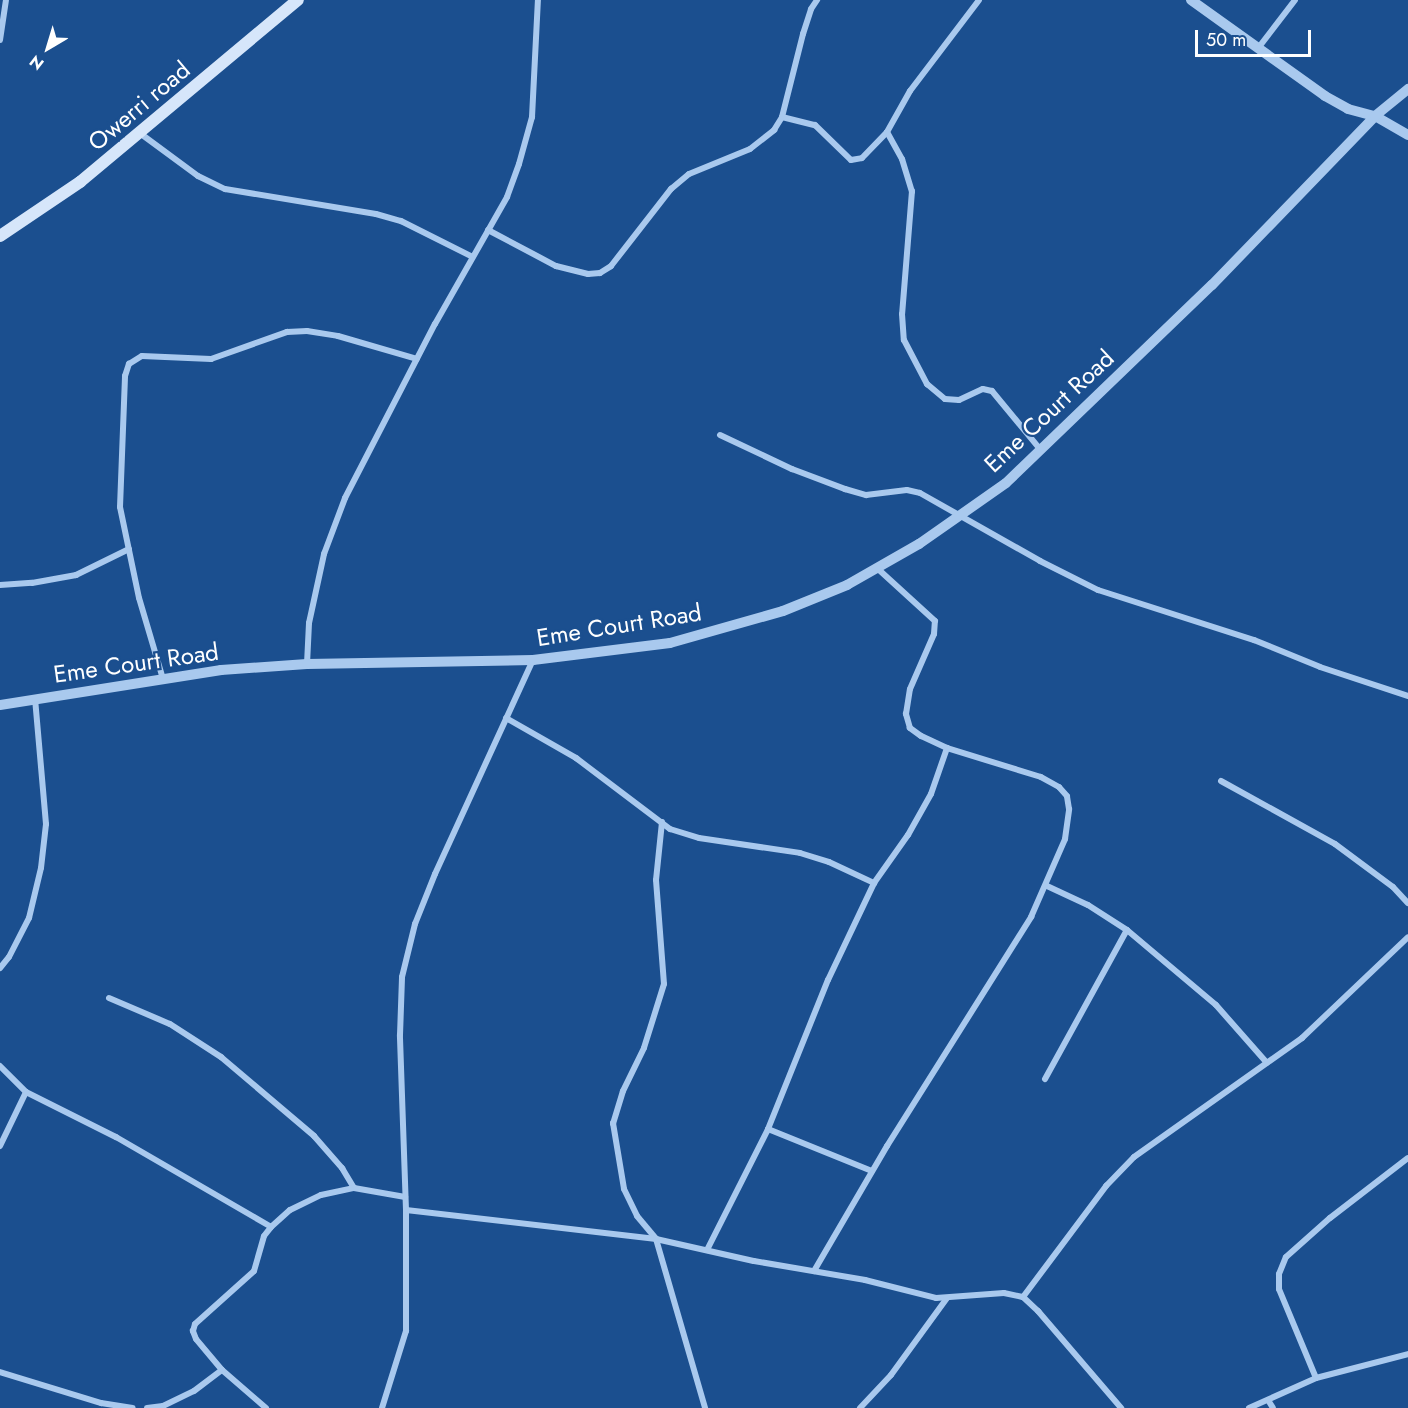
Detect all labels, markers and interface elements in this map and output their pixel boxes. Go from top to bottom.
north arrow [18,18,78,78]
scale bar [1198,18,1314,56]
text: 50 m [1206,27,1246,53]
text: N [25,50,49,76]
street label: Owerri road [82,55,196,157]
street label: Eme Court Road [978,344,1120,478]
street label: Eme Court Road [534,598,704,652]
street label: Eme Court Road [52,637,220,689]

